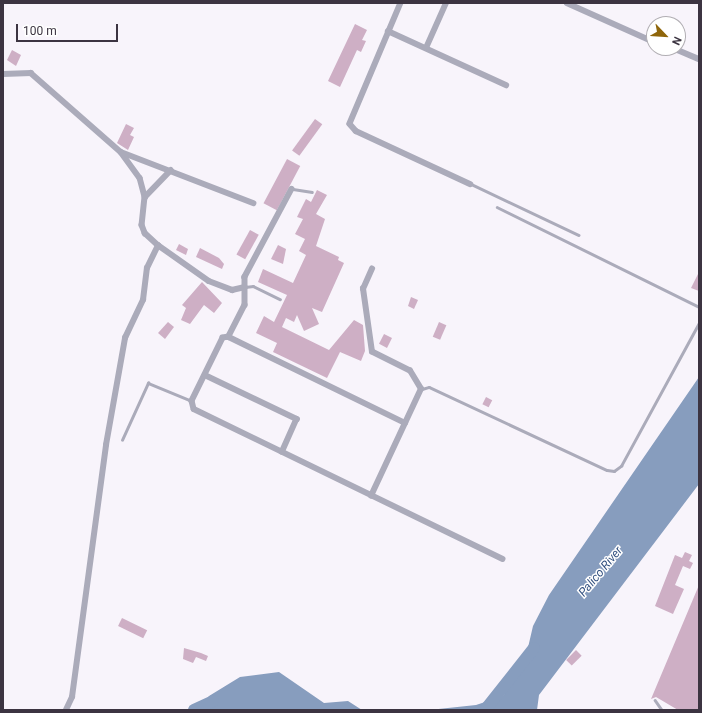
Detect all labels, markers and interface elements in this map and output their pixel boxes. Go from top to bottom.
scale bar [18,16,120,42]
north arrow [646,16,686,56]
text: 100 m [23,24,57,38]
text: N [669,35,684,47]
water label: Palico River [576,544,626,600]

